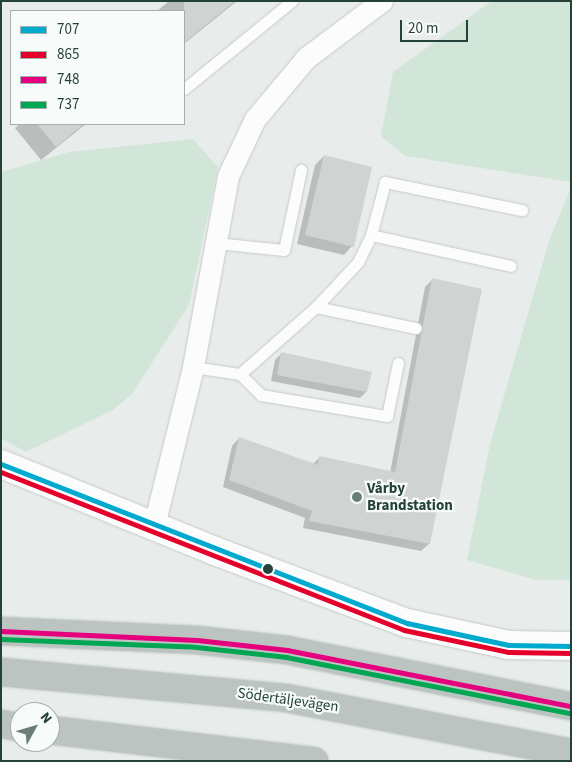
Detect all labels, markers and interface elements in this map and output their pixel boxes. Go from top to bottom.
legend [10,10,185,125]
scale bar [402,10,470,42]
text: 20 m [408,18,438,39]
text: 707 [57,19,79,40]
text: 865 [57,44,79,65]
text: 748 [57,69,79,90]
text: 737 [57,94,79,115]
place label: Vårby Brandstation [367,479,453,514]
marker: Vårby Brandstation [351,491,363,503]
unlabelled marker [263,564,273,574]
street label: Södertäljevägen [236,684,340,716]
north arrow [10,702,60,752]
text: N [35,708,57,728]

